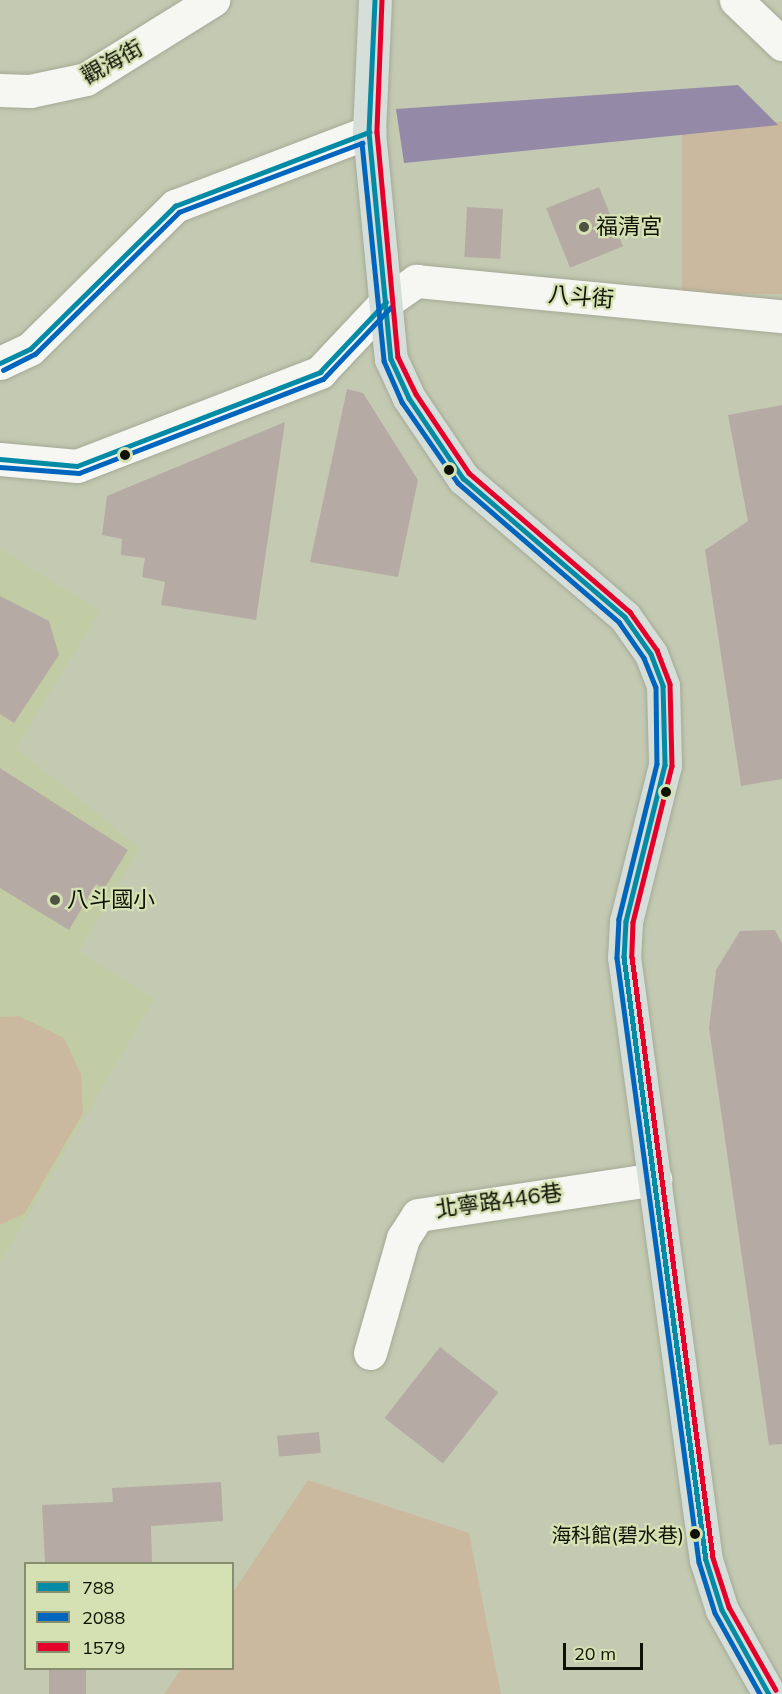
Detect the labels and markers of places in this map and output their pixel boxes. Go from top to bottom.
place label: 福清宮 [596,214,662,240]
marker: 福清宮 [577,220,591,234]
unlabelled marker [119,449,131,461]
unlabelled marker [443,464,455,476]
unlabelled marker [660,786,672,798]
place label: 八斗國小 [67,887,155,913]
marker: 八斗國小 [48,893,62,907]
place label: 海科館(碧水巷) [551,1522,684,1546]
marker: 海科館(碧水巷) [689,1528,701,1540]

